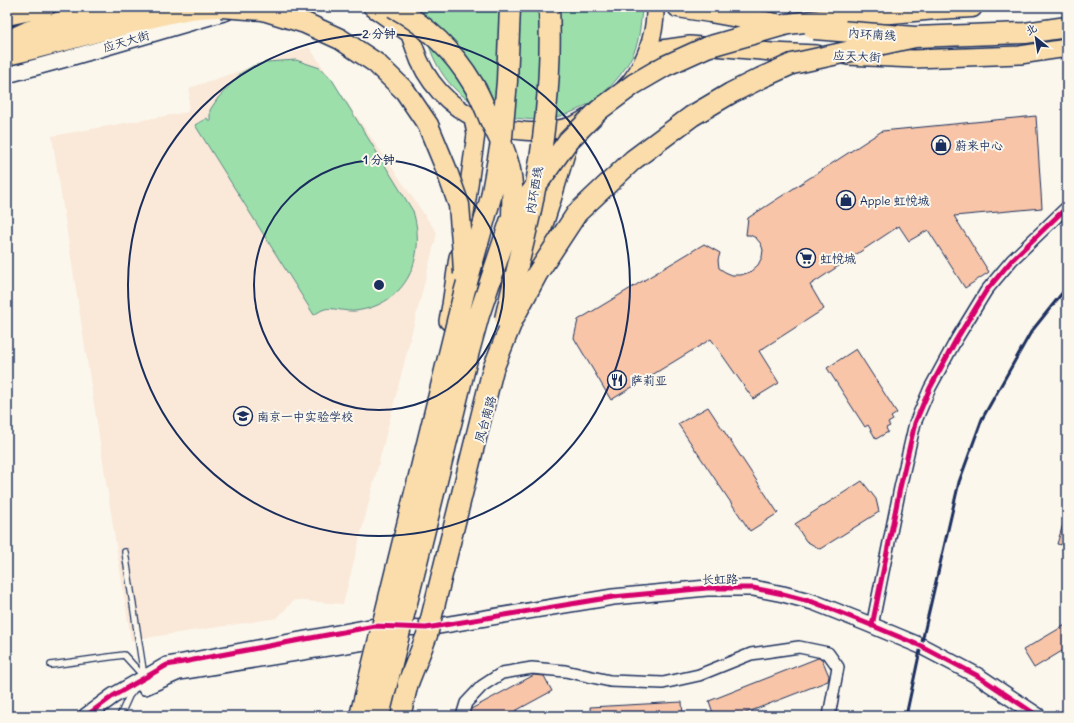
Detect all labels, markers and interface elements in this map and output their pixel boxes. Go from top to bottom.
north arrow [1016,18,1056,58]
text: 北 [1023,21,1039,38]
street label: 内环南线 [848,25,896,43]
text: 2 分钟 [362,26,396,41]
street label: 应天大街 [101,27,151,55]
street label: 应天大街 [833,47,881,65]
shop icon: 蔚来中心 [930,134,952,156]
place label: 蔚来中心 [955,138,1003,153]
text: 1 分钟 [363,152,395,167]
street label: 内环西线 [522,165,546,215]
shop icon: Apple 虹悦城 [835,189,857,211]
place label: Apple 虹悦城 [860,193,929,208]
supermarket icon: 虹悦城 [795,247,817,269]
place label: 虹悦城 [820,251,856,266]
centre of rings [372,278,386,292]
restaurant icon: 萨莉亚 [606,369,628,391]
place label: 萨莉亚 [631,373,667,388]
street label: 凤台南路 [471,394,499,444]
school or university icon: 南京一中实验学校 [232,405,254,427]
place label: 南京一中实验学校 [257,409,353,424]
street label: 长虹路 [702,571,738,587]

